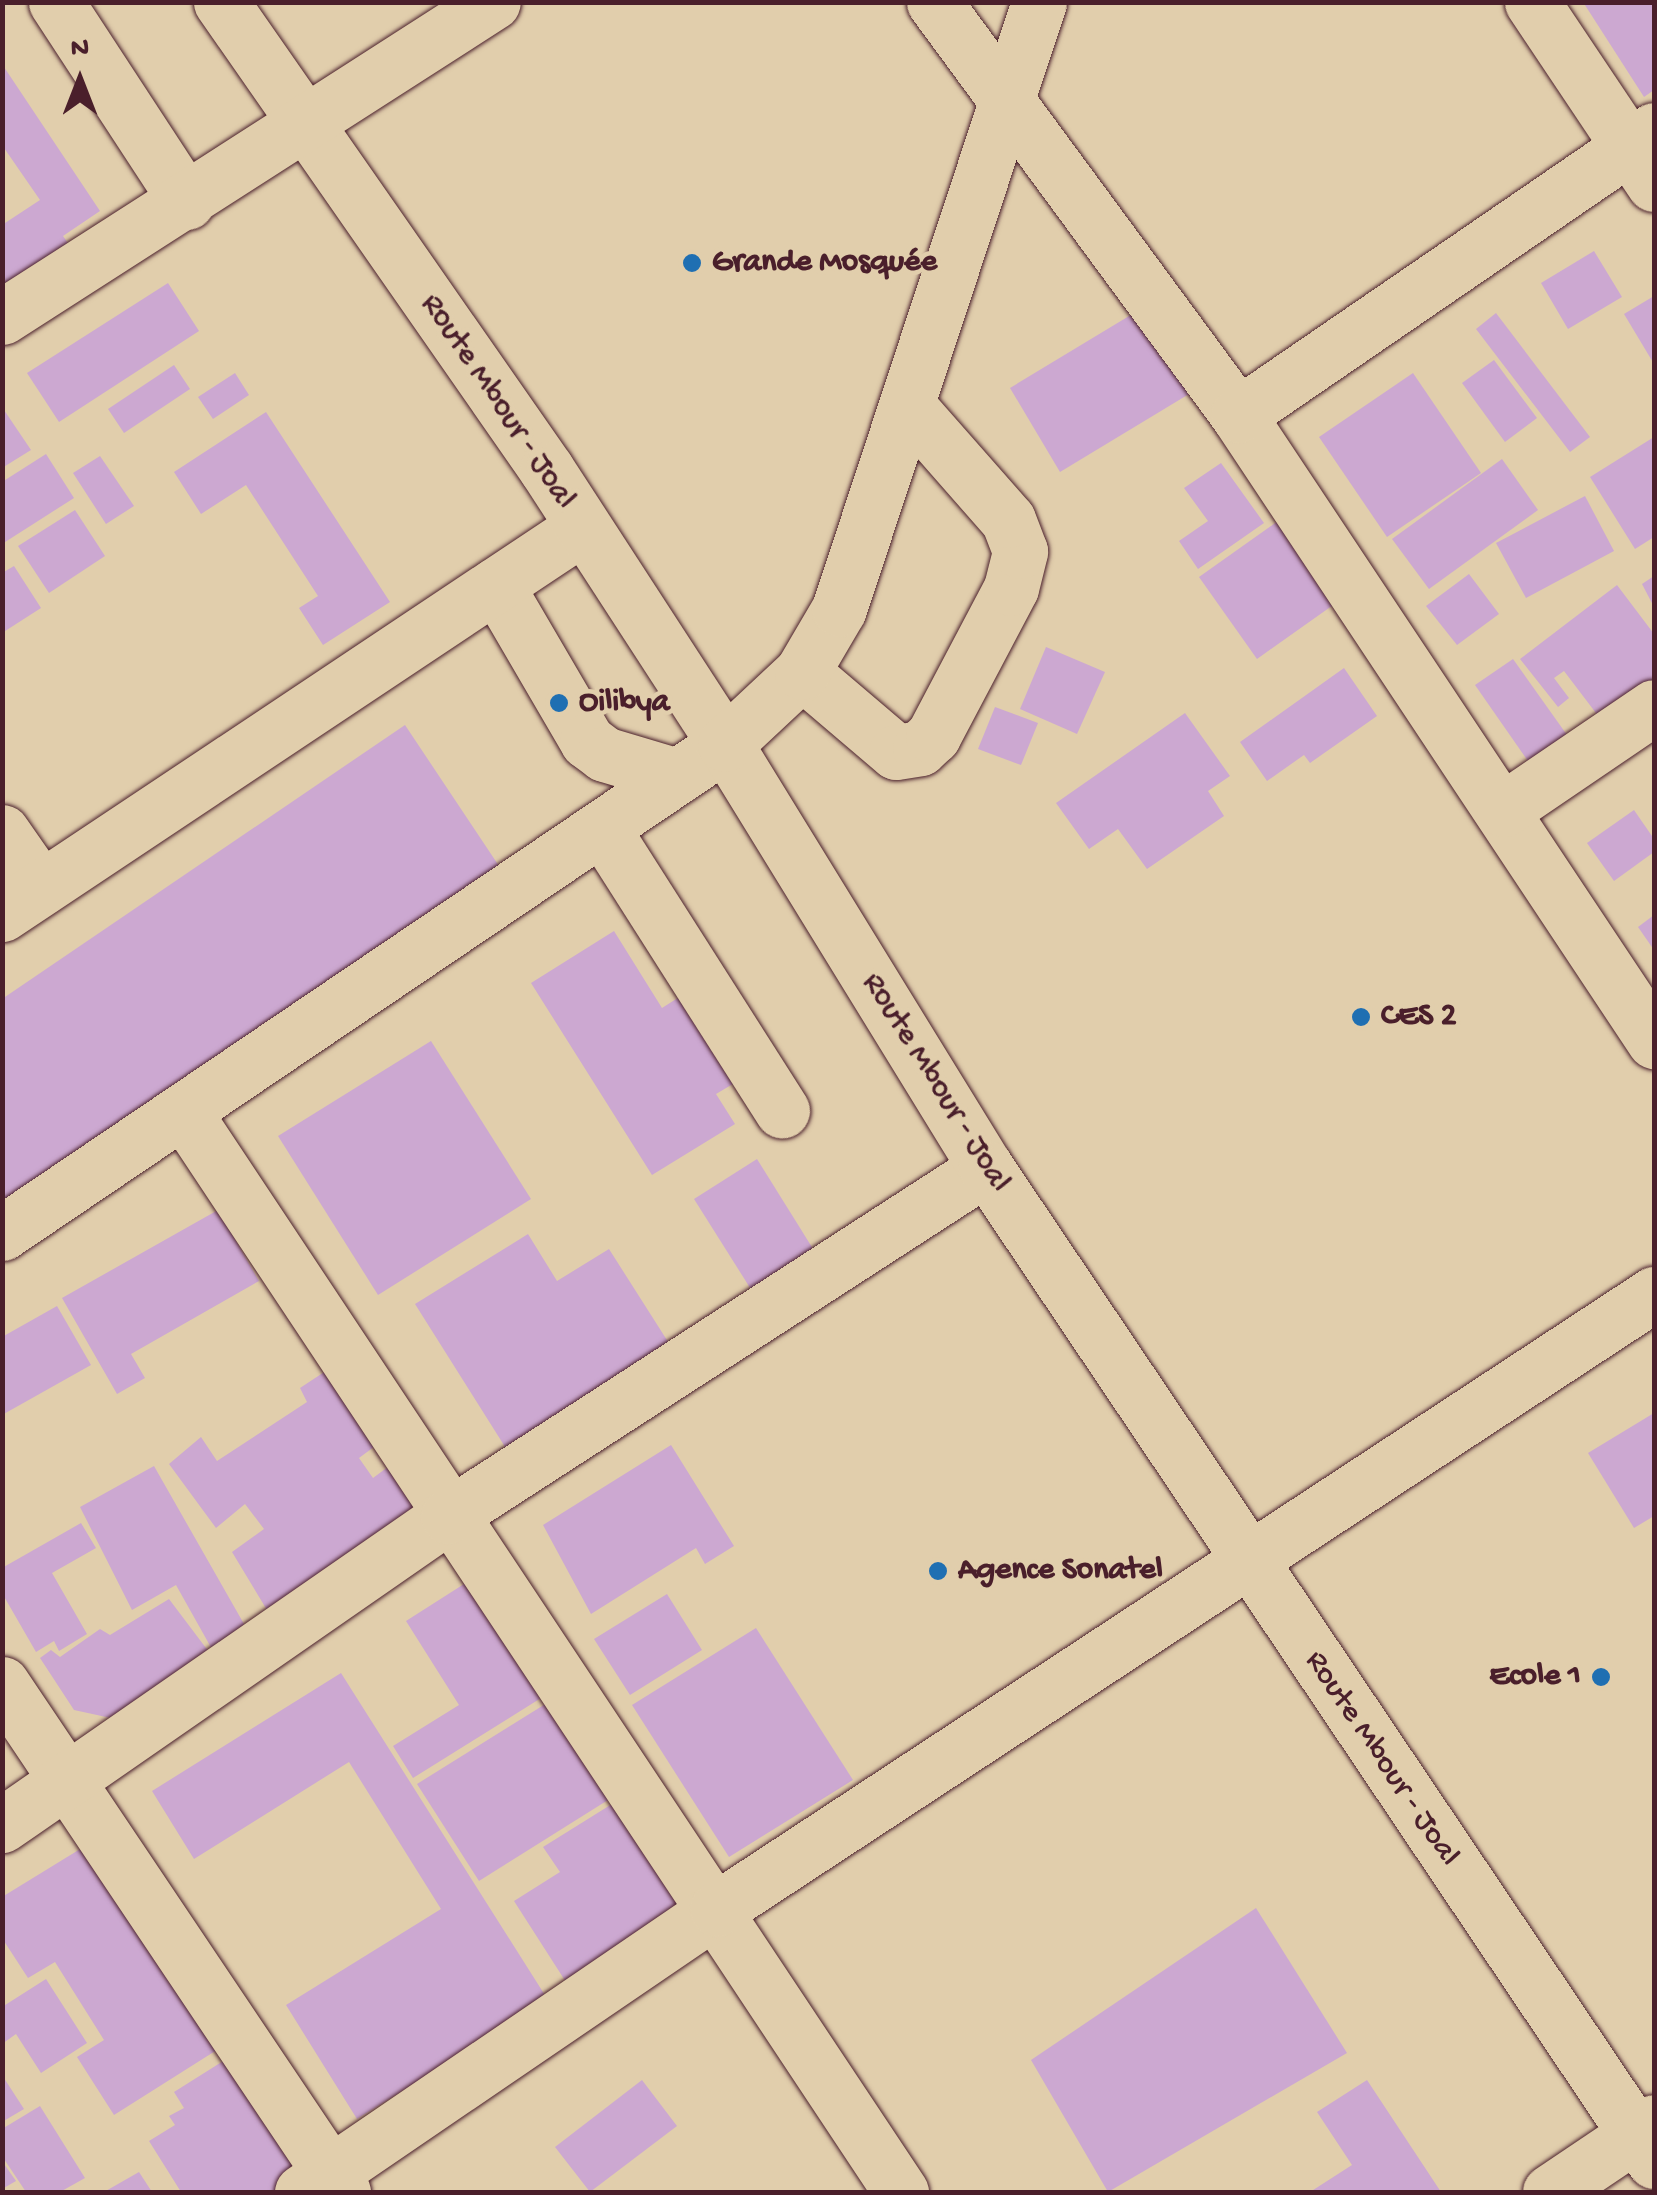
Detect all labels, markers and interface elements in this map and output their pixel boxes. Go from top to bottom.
north arrow [30,30,130,130]
text: N [71,33,89,66]
place label: Grande Mosquée [712,244,937,282]
marker: Grande Mosquée [681,252,703,274]
street label: Route Mbour - Joal [411,287,583,517]
place label: Oilibya [579,684,670,722]
marker: Oilibya [548,692,570,714]
street label: Route Mbour - Joal [852,966,1018,1200]
place label: CES 2 [1381,998,1456,1036]
marker: CES 2 [1350,1006,1372,1028]
place label: Agence Sonatel [958,1552,1163,1590]
marker: Agence Sonatel [927,1560,949,1582]
street label: Route Mbour - Joal [1295,1644,1467,1874]
place label: Ecole 1 [1490,1658,1581,1696]
marker: Ecole 1 [1590,1666,1612,1688]

